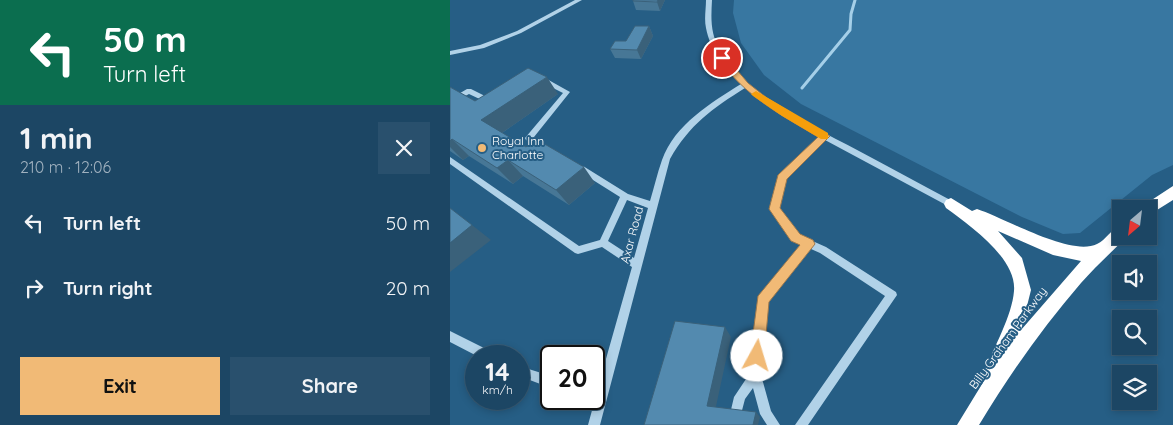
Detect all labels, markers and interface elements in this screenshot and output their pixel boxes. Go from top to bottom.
text: 50 m [103,17,187,61]
icon: left [20,20,85,85]
pin [701,37,743,79]
icon: arrive [708,44,736,72]
text: Turn left [103,60,186,88]
text: 1 min [20,119,93,157]
button: close [378,122,430,174]
place label: Royal Inn Charlotte [492,133,544,162]
marker: Royal Inn Charlotte [476,142,488,154]
text: 210 m · 12:06 [20,157,111,177]
north arrow [1112,200,1158,245]
map controls [1112,200,1157,410]
street label: Axar Road [617,205,646,265]
icon: left [20,209,48,237]
text: Turn left [63,211,141,235]
text: 50 m [386,211,430,235]
button: sound [1112,255,1157,300]
icon: right [20,274,48,302]
text: Turn right [63,276,152,300]
text: 20 m [386,276,430,300]
street label: Billy Graham Parkway [965,284,1050,392]
button: search [1112,310,1157,355]
position arrow [730,329,782,381]
speed limit sign: 20 [540,345,605,410]
text: 14 [485,356,510,387]
button: Exit [20,357,220,415]
button: Share [230,357,430,415]
button: layers [1112,365,1157,410]
text: km/h [482,382,513,397]

